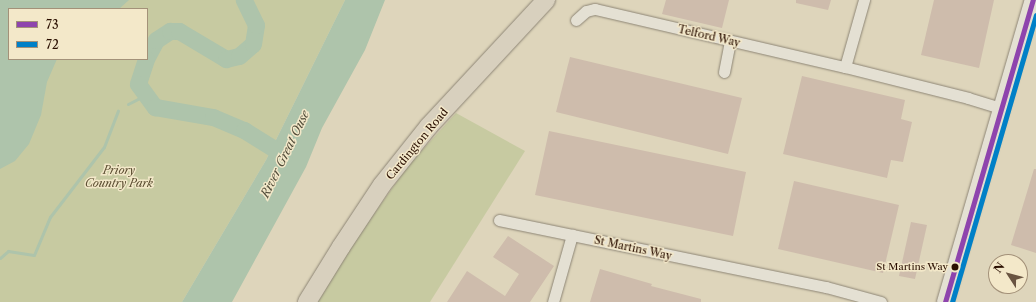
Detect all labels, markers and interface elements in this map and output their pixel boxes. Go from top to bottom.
legend [8,8,148,60]
text: 73 [46,17,59,32]
street label: Telford Way [676,22,742,50]
text: 72 [46,37,59,52]
street label: Cardington Road [383,106,451,182]
water label: River Great Ouse [258,108,312,200]
park label: Priory Country Park [85,164,153,190]
street label: St Martins Way [593,233,673,263]
north arrow [988,254,1028,294]
text: N [991,260,1008,276]
place label: St Martins Way [876,261,948,273]
marker: St Martins Way [950,262,960,272]

